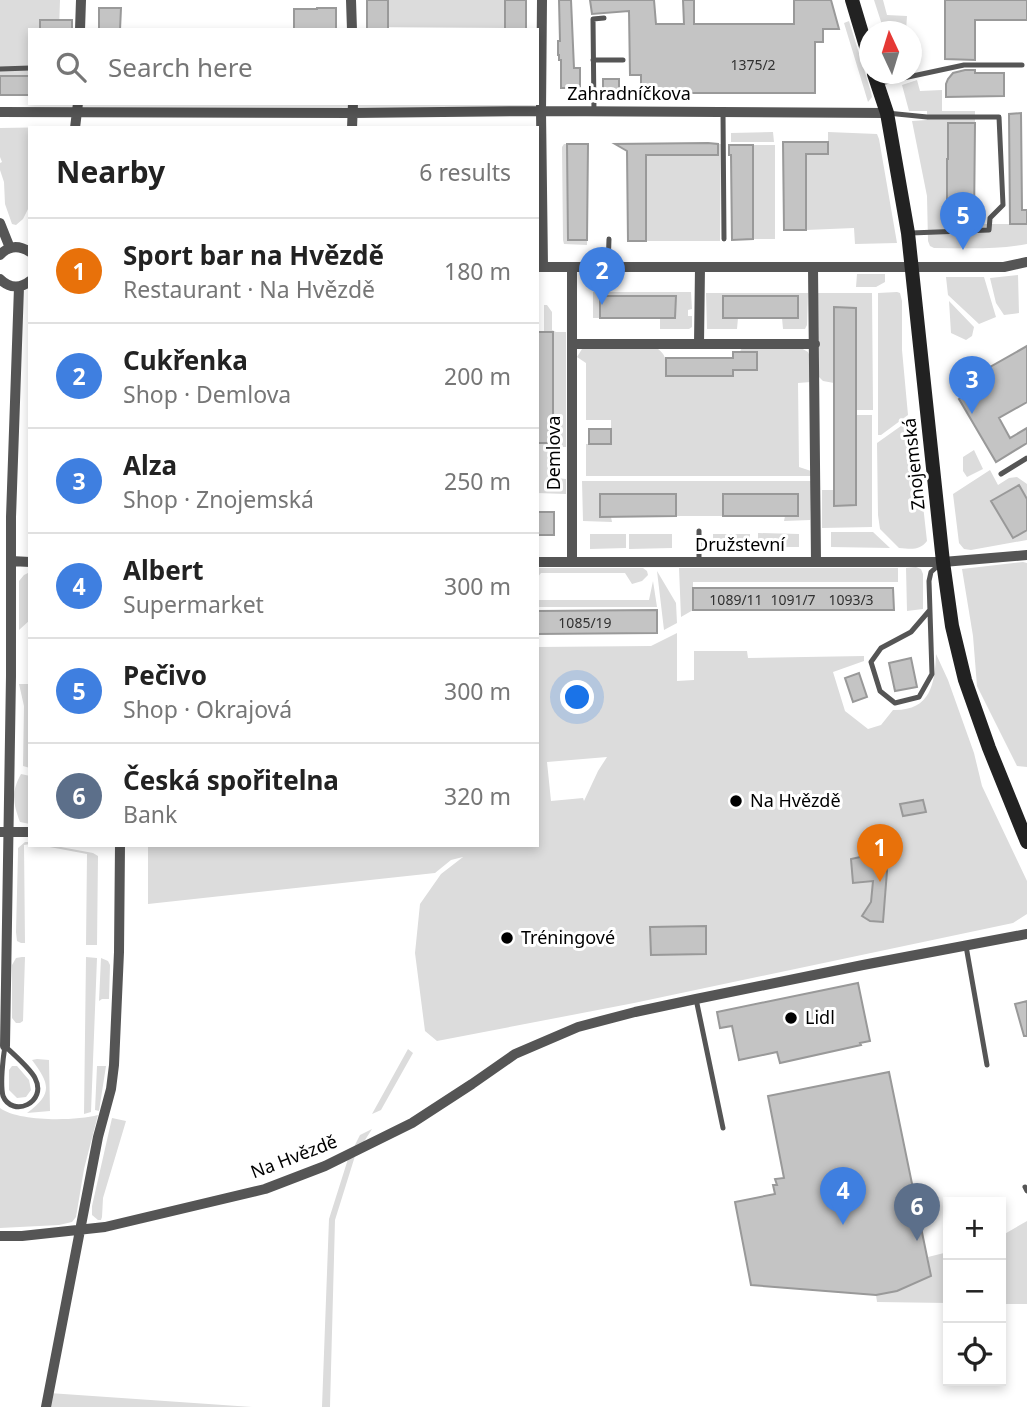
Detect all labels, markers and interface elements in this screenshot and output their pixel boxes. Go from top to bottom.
north arrow [859,21,922,84]
search box [28,28,539,105]
icon: search [52,48,90,86]
text: Search here [108,49,253,85]
house number: 1375/2 [730,55,776,74]
street label: Zahradníčkova [567,81,691,105]
text: Nearby [56,151,165,192]
text: 6 results [419,156,511,188]
pin: 5 [940,192,986,250]
text: Sport bar na Hvězdě [123,237,384,273]
pin: 2 [579,247,625,305]
text: 1 [72,255,86,287]
text: 180 m [444,255,511,287]
text: Restaurant · Na Hvězdě [123,273,375,305]
text: Cukřenka [123,342,248,378]
pin: 3 [949,356,995,414]
text: 2 [72,360,86,392]
text: 200 m [444,360,511,392]
text: Shop · Demlova [123,378,291,410]
street label: Demlova [541,416,565,490]
street label: Znojemská [896,417,930,511]
text: Alza [123,447,177,483]
text: 3 [72,465,86,497]
text: 250 m [444,465,511,497]
text: Shop · Znojemská [123,483,314,515]
street label: Družstevní [695,532,785,556]
text: Albert [123,552,204,588]
text: 4 [72,570,86,602]
text: 300 m [444,570,511,602]
text: Supermarket [123,588,264,620]
house number: 1089/11 [709,590,763,609]
house number: 1091/7 [770,590,816,609]
house number: 1093/3 [828,590,874,609]
house number: 1085/19 [558,613,612,632]
text: Pečivo [123,657,207,693]
text: 5 [72,675,86,707]
text: 300 m [444,675,511,707]
your location [560,680,594,714]
text: Shop · Okrajová [123,693,292,725]
text: Česká spořitelna [123,762,339,798]
text: 6 [72,780,86,812]
text: 320 m [444,780,511,812]
place label: Na Hvězdě [750,788,841,812]
marker: Na Hvězdě [728,793,744,809]
text: Bank [123,798,177,830]
pin: 1 [857,824,903,882]
place label: Tréningové [521,925,615,949]
marker: Tréningové [499,930,515,946]
place label: Lidl [805,1005,835,1029]
marker: Lidl [783,1010,799,1026]
street label: Na Hvězdě [247,1129,340,1184]
pin: 4 [820,1167,866,1225]
pin: 6 [894,1183,940,1241]
map controls [943,1197,1006,1386]
button: + [943,1197,1006,1260]
button: − [943,1260,1006,1323]
button: locate [943,1323,1006,1386]

